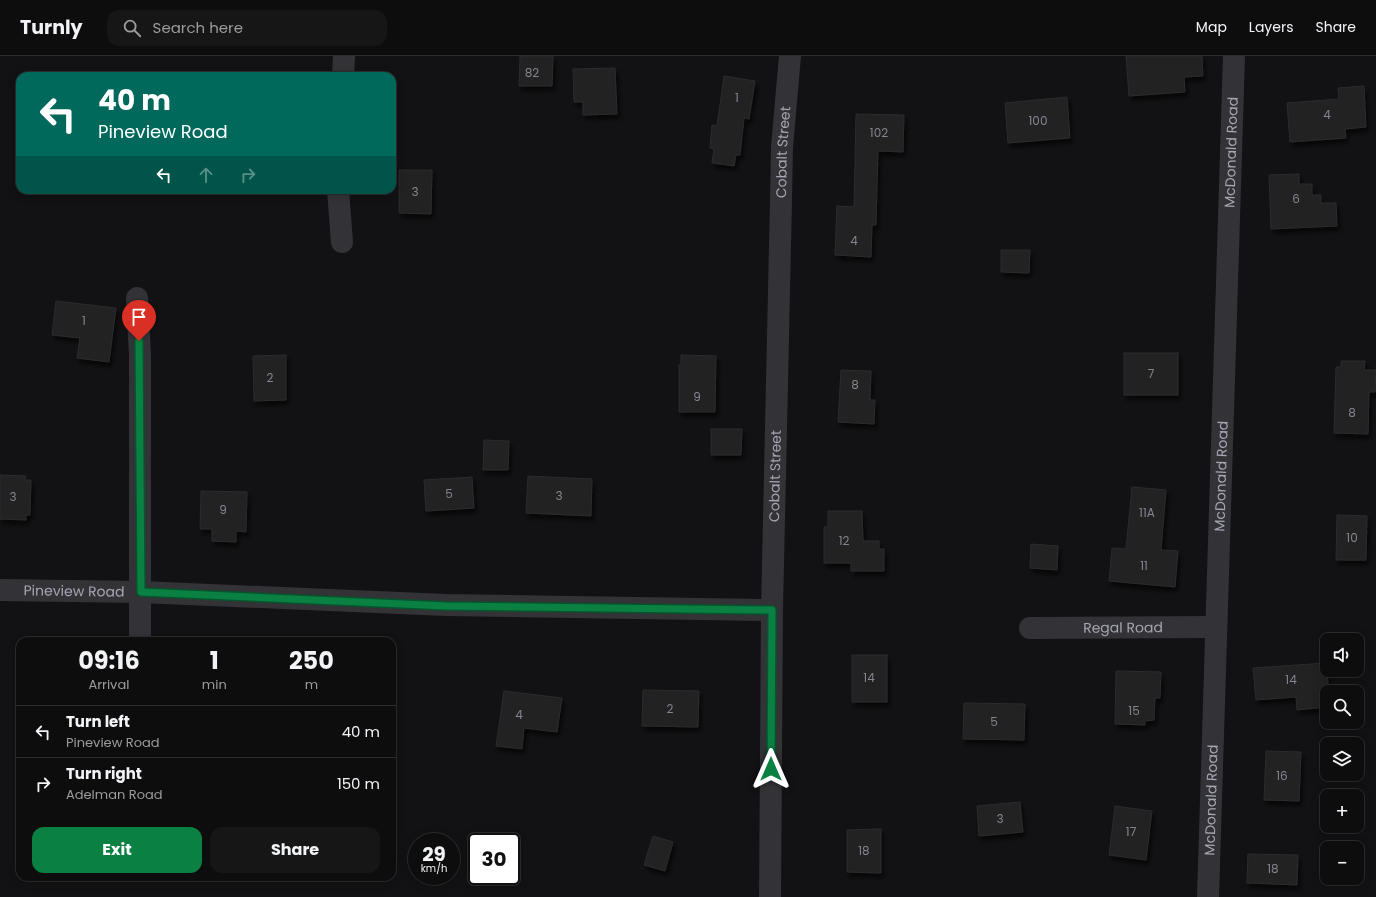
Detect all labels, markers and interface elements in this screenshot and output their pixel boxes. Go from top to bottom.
search box [107,10,387,46]
text: Turnly [20,14,83,41]
icon: search [121,17,143,39]
text: Search here [153,17,243,38]
text: Map [1196,17,1227,37]
text: Layers [1249,17,1293,37]
text: Share [1315,17,1356,37]
house number: 82 [525,64,539,81]
text: 40 m [98,81,171,120]
icon: left [32,88,84,140]
house number: 1 [735,89,739,106]
street label: McDonald Road [1219,97,1243,208]
street label: Cobalt Street [771,105,796,198]
house number: 4 [1323,106,1331,123]
house number: 100 [1029,112,1047,129]
text: Pineview Road [98,119,228,144]
house number: 102 [870,124,888,141]
icon: left [153,164,175,186]
icon: ahead [195,164,217,186]
icon: right [237,164,259,186]
house number: 3 [411,183,419,200]
house number: 6 [1292,190,1300,207]
house number: 4 [850,232,858,249]
pin [122,300,156,341]
icon: arrive [128,306,150,328]
house number: 1 [82,312,86,329]
house number: 7 [1148,365,1155,382]
house number: 2 [267,369,274,386]
house number: 8 [851,376,859,393]
house number: 9 [693,388,701,405]
house number: 8 [1348,404,1356,421]
street label: McDonald Road [1209,420,1233,532]
street label: Cobalt Street [764,430,786,522]
house number: 5 [445,485,453,502]
house number: 3 [555,487,563,504]
house number: 3 [9,488,17,505]
house number: 9 [219,501,227,518]
house number: 11A [1139,504,1155,521]
house number: 10 [1346,529,1358,546]
house number: 12 [839,532,849,549]
house number: 11 [1140,557,1148,574]
street label: Pineview Road [23,580,125,602]
street label: Regal Road [1083,617,1163,638]
map controls [1320,633,1364,885]
button: sound [1320,633,1364,677]
text: 09:16 [78,644,140,677]
text: 1 [210,644,219,677]
text: 250 [289,644,334,677]
house number: 14 [863,669,875,686]
house number: 14 [1285,671,1297,688]
text: Arrival [88,675,129,694]
text: min [202,675,227,694]
text: m [305,675,318,694]
button: search [1320,685,1364,729]
house number: 2 [667,700,674,717]
house number: 15 [1128,702,1140,719]
house number: 4 [515,706,523,723]
text: Turn left [66,711,130,732]
house number: 5 [990,713,998,730]
icon: left [32,721,54,743]
text: 40 m [342,721,380,742]
text: Pineview Road [66,733,160,752]
button: layers [1320,737,1364,781]
street label: McDonald Road [1199,744,1223,856]
position arrow [750,748,792,790]
text: Turn right [66,763,142,784]
house number: 16 [1276,767,1288,784]
icon: right [32,773,54,795]
text: 150 m [337,773,380,794]
text: Adelman Road [66,785,163,804]
button: + [1320,789,1364,833]
house number: 3 [996,810,1004,827]
house number: 17 [1126,823,1137,840]
button: Exit [32,827,202,873]
button: Share [210,827,380,873]
speed limit sign: 30 [468,833,520,885]
text: 29 [422,840,446,868]
button: − [1320,841,1364,885]
house number: 18 [858,842,870,859]
house number: 18 [1267,860,1279,877]
text: km/h [421,861,447,876]

